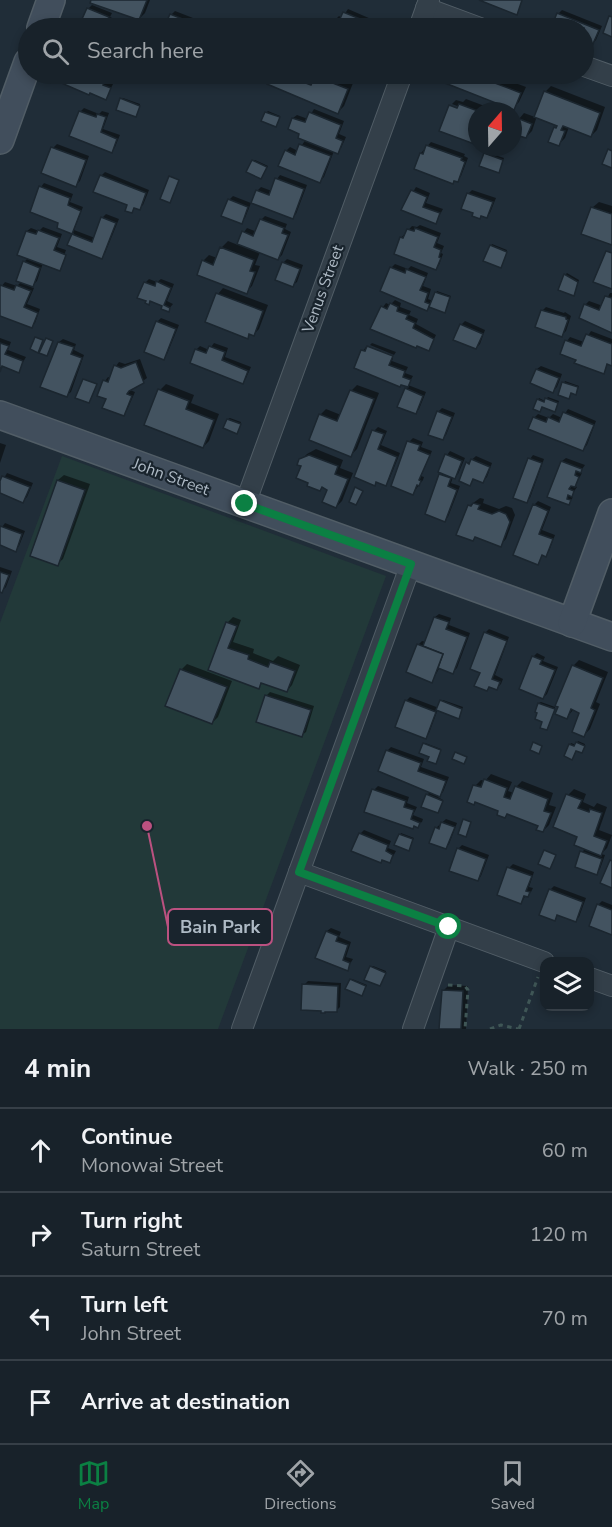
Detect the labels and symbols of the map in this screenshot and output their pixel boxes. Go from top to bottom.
north arrow [468,102,522,156]
street label: Venus Street [297,242,349,337]
street label: John Street [129,453,213,501]
route end [231,490,257,516]
callout: Bain Park [168,909,272,945]
route start [435,913,461,939]
text: Bain Park [180,915,260,939]

